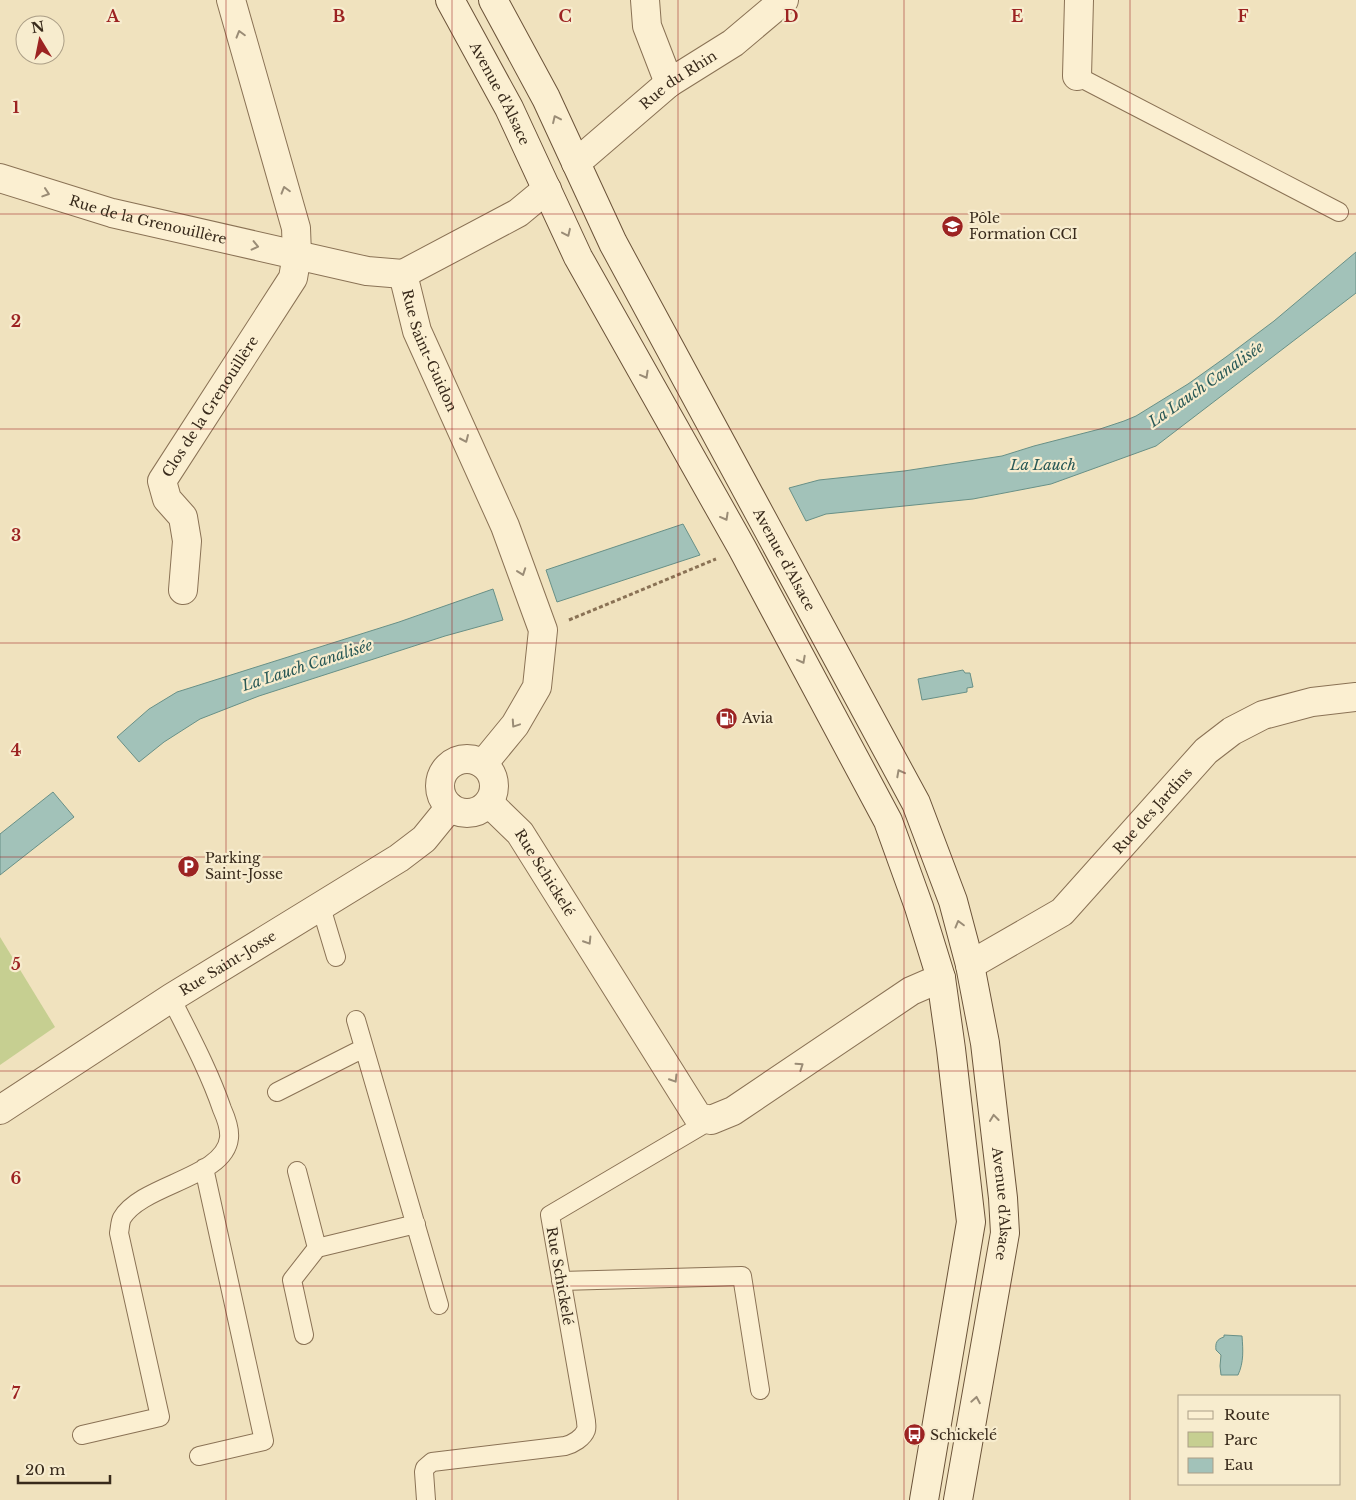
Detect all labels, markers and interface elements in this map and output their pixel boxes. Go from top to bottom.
text: A [106,6,121,26]
text: B [333,6,346,26]
text: C [558,6,572,26]
text: D [784,6,798,26]
text: E [1011,6,1023,26]
text: F [1237,6,1249,26]
north arrow [15,15,65,65]
text: N [30,17,46,37]
one-way arrow [236,31,246,39]
street label: Avenue d'Alsace [465,38,534,148]
street label: Rue du Rhin [636,46,720,113]
text: 1 [13,97,20,117]
one-way arrow [552,115,562,124]
one-way arrow [42,187,50,197]
one-way arrow [281,187,291,195]
street label: Rue de la Grenouillère [67,191,229,248]
place label: Pôle Formation CCI [969,209,1078,243]
school or university icon: Pôle Formation CCI [941,214,965,238]
one-way arrow [561,228,572,237]
one-way arrow [250,240,259,251]
street label: Rue Saint-Guidon [398,287,461,415]
text: 2 [11,311,21,331]
street label: Clos de la Grenouillère [158,332,262,480]
water label: La Lauch Canalisée [1144,337,1267,431]
one-way arrow [639,370,649,379]
one-way arrow [459,434,470,443]
water label: La Lauch [1009,455,1076,474]
street label: Avenue d'Alsace [749,504,819,614]
one-way arrow [719,512,729,521]
text: 3 [11,525,21,545]
one-way arrow [516,567,526,575]
water label: La Lauch Canalisée [238,635,375,695]
one-way arrow [796,655,806,664]
fuel station icon: Avia [714,706,738,730]
place label: Avia [741,709,773,727]
one-way arrow [512,718,521,728]
text: 4 [11,740,21,760]
street label: Rue des Jardins [1109,764,1196,858]
one-way arrow [896,770,906,779]
street label: Rue Schickelé [511,826,579,920]
place label: Parking Saint-Josse [205,849,283,883]
parking icon: Parking Saint-Josse [177,854,201,878]
one-way arrow [954,921,964,929]
street label: Rue Saint-Josse [176,927,280,1000]
one-way arrow [581,936,591,945]
text: 5 [11,954,21,974]
one-way arrow [794,1063,803,1072]
one-way arrow [668,1073,677,1083]
one-way arrow [989,1114,1000,1122]
street label: Avenue d'Alsace [988,1145,1014,1262]
text: 6 [11,1168,22,1188]
street label: Rue Schickelé [542,1225,578,1327]
text: 7 [12,1383,21,1403]
legend [1178,1395,1341,1485]
one-way arrow [970,1396,980,1405]
text: Route [1224,1405,1270,1424]
bus stop icon: Schickelé [902,1423,926,1447]
place label: Schickelé [930,1426,997,1444]
text: Parc [1224,1430,1257,1449]
scale bar [18,1452,110,1484]
text: Eau [1224,1455,1253,1474]
text: 20 m [25,1460,65,1479]

